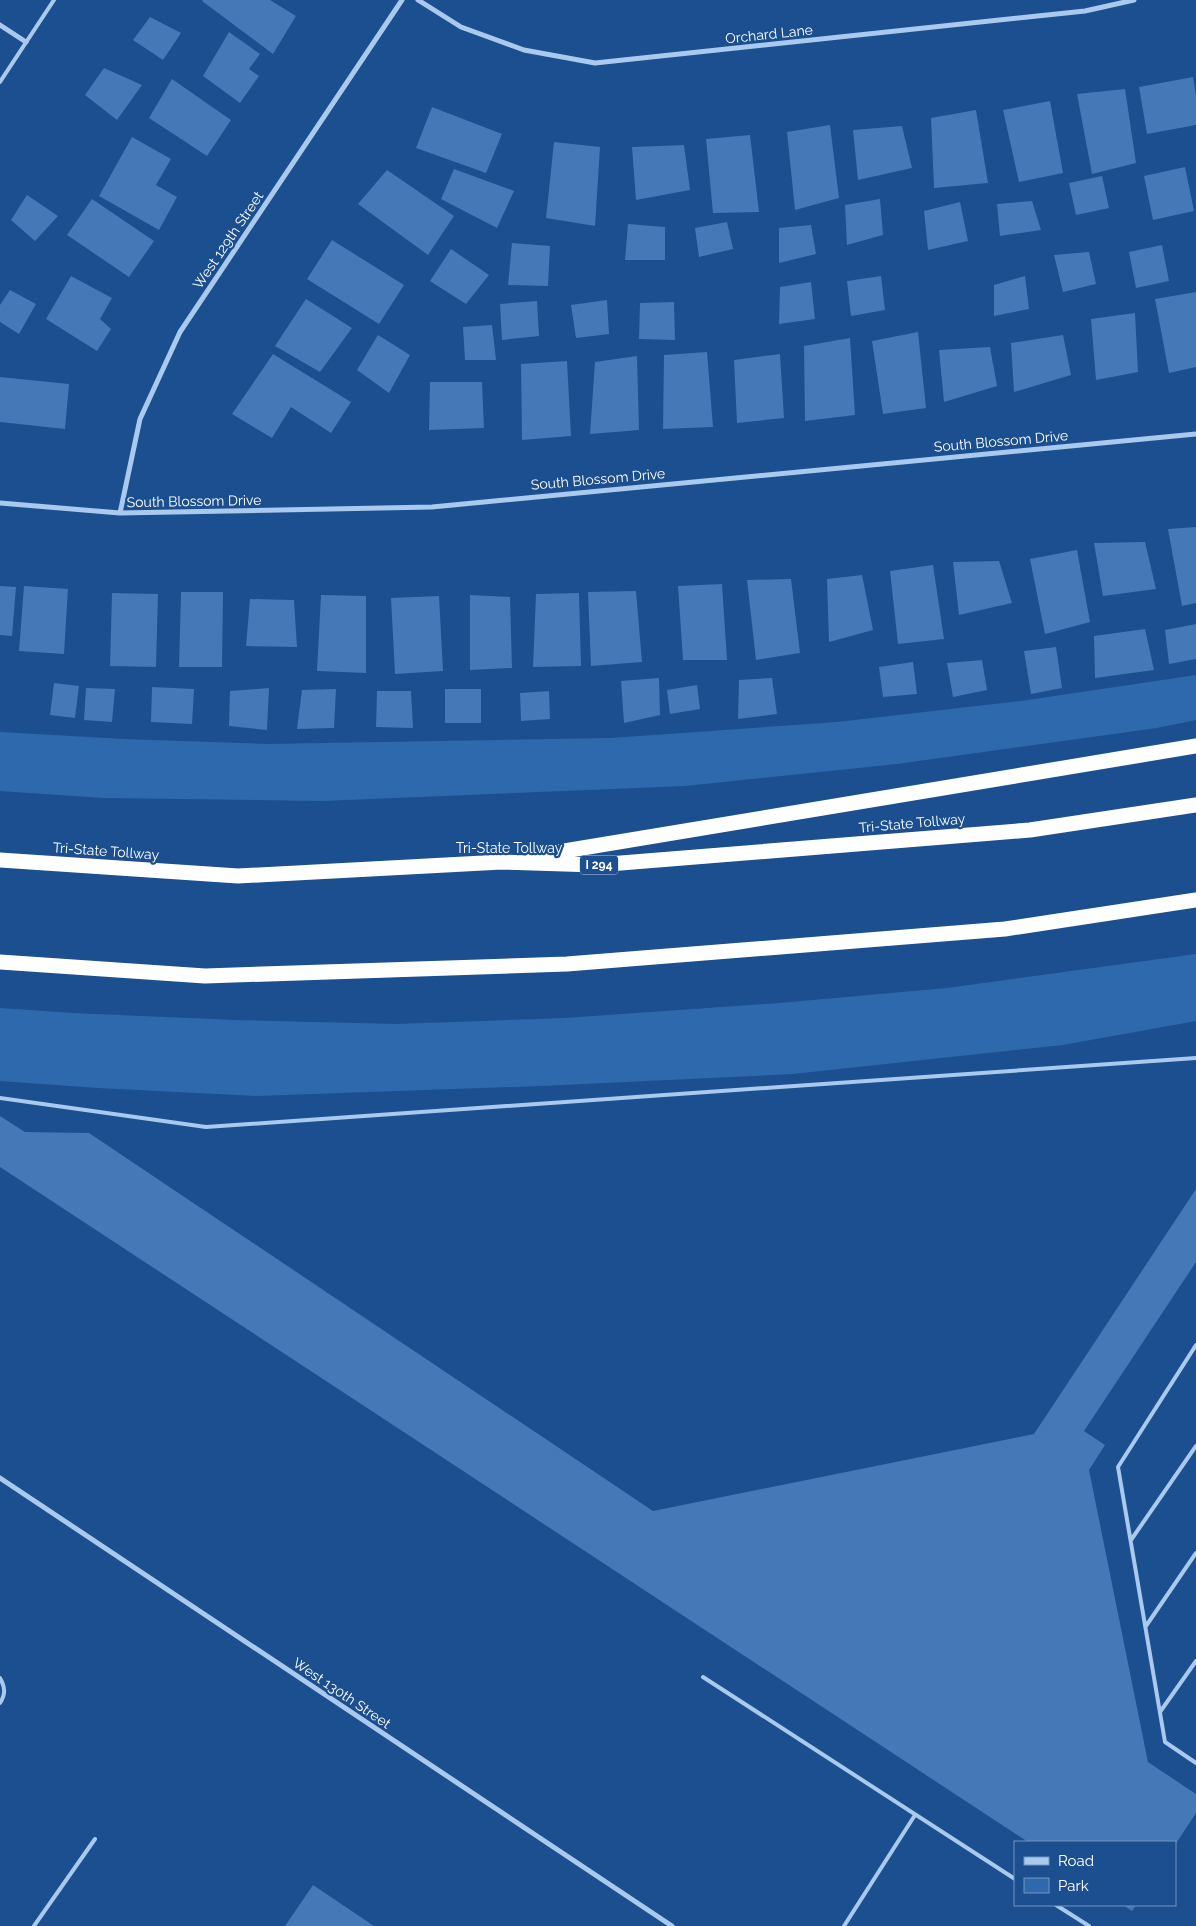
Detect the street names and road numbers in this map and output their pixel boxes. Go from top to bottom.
street label: Orchard Lane [724,21,814,47]
street label: West 129th Street [190,188,267,292]
street label: South Blossom Drive [933,427,1069,455]
street label: South Blossom Drive [530,465,666,493]
street label: South Blossom Drive [127,492,261,510]
street label: Tri-State Tollway [858,810,966,836]
street label: Tri-State Tollway [52,839,160,863]
street label: Tri-State Tollway [456,840,563,856]
road number: I 294 [580,856,618,874]
street label: West 130th Street [290,1654,394,1732]

